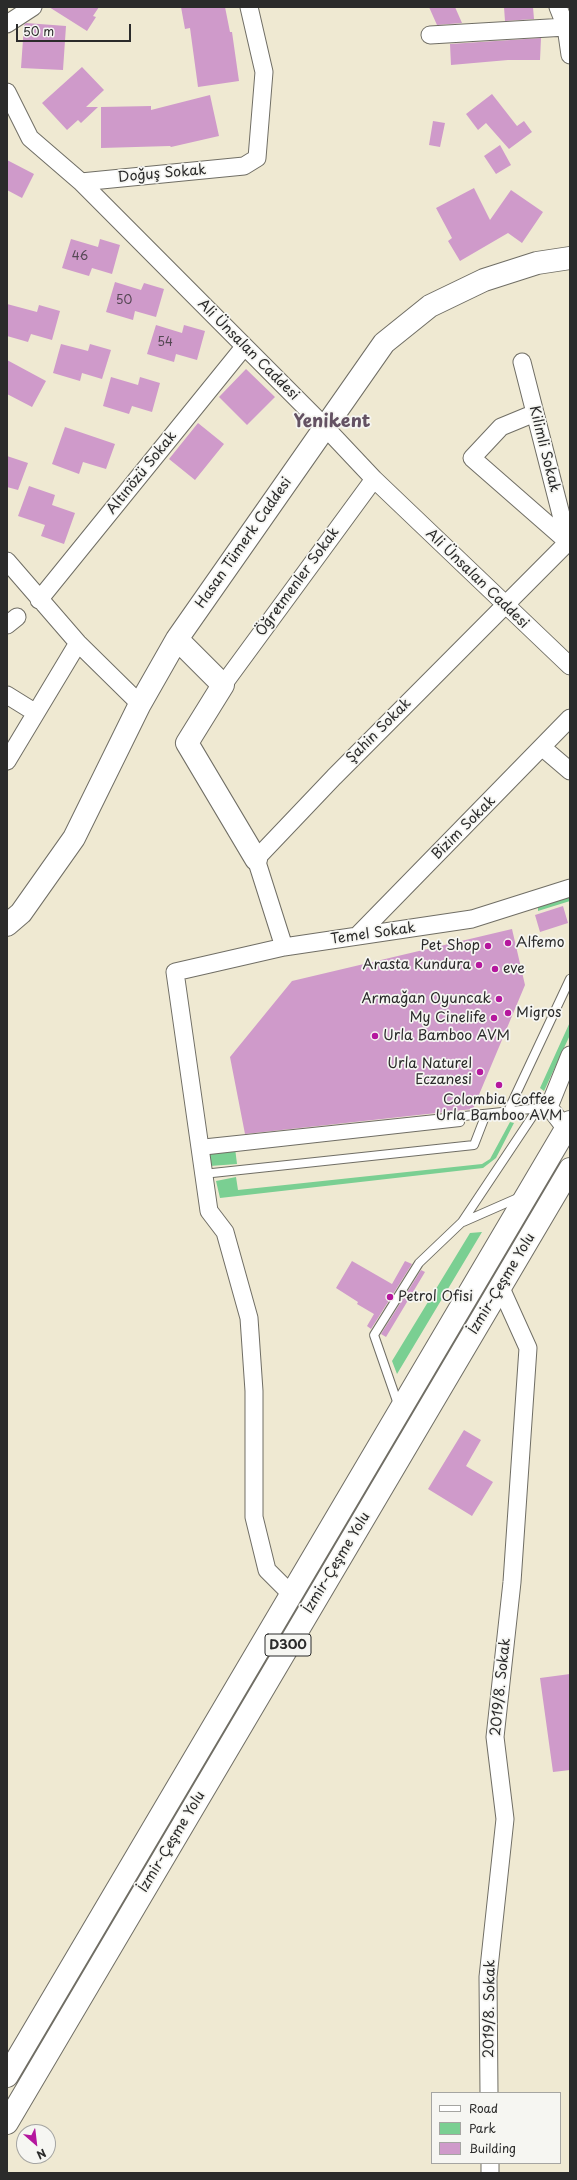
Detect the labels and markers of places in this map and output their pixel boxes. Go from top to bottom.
place label: Alfemo [516,935,565,951]
place label: Pet Shop [421,938,480,954]
marker: Alfemo [503,938,513,948]
marker: Pet Shop [483,941,493,951]
place label: Arasta Kundura [363,957,471,973]
marker: Arasta Kundura [474,960,484,970]
place label: eve [503,961,525,977]
marker: eve [490,964,500,974]
place label: Armağan Oyuncak [361,991,491,1007]
marker: Armağan Oyuncak [494,994,504,1004]
place label: Migros [516,1005,561,1021]
marker: Migros [503,1008,513,1018]
place label: My Cinelife [409,1010,486,1026]
marker: My Cinelife [489,1013,499,1023]
place label: Urla Bamboo AVM [383,1028,510,1044]
marker: Urla Bamboo AVM [370,1031,380,1041]
place label: Urla Naturel Eczanesi [387,1056,472,1088]
marker: Urla Naturel Eczanesi [475,1067,485,1077]
marker: Colombia Coffee Urla Bamboo AVM [494,1080,504,1090]
place label: Colombia Coffee Urla Bamboo AVM [436,1092,562,1124]
place label: Petrol Ofisi [398,1289,473,1305]
marker: Petrol Ofisi [385,1292,395,1302]

